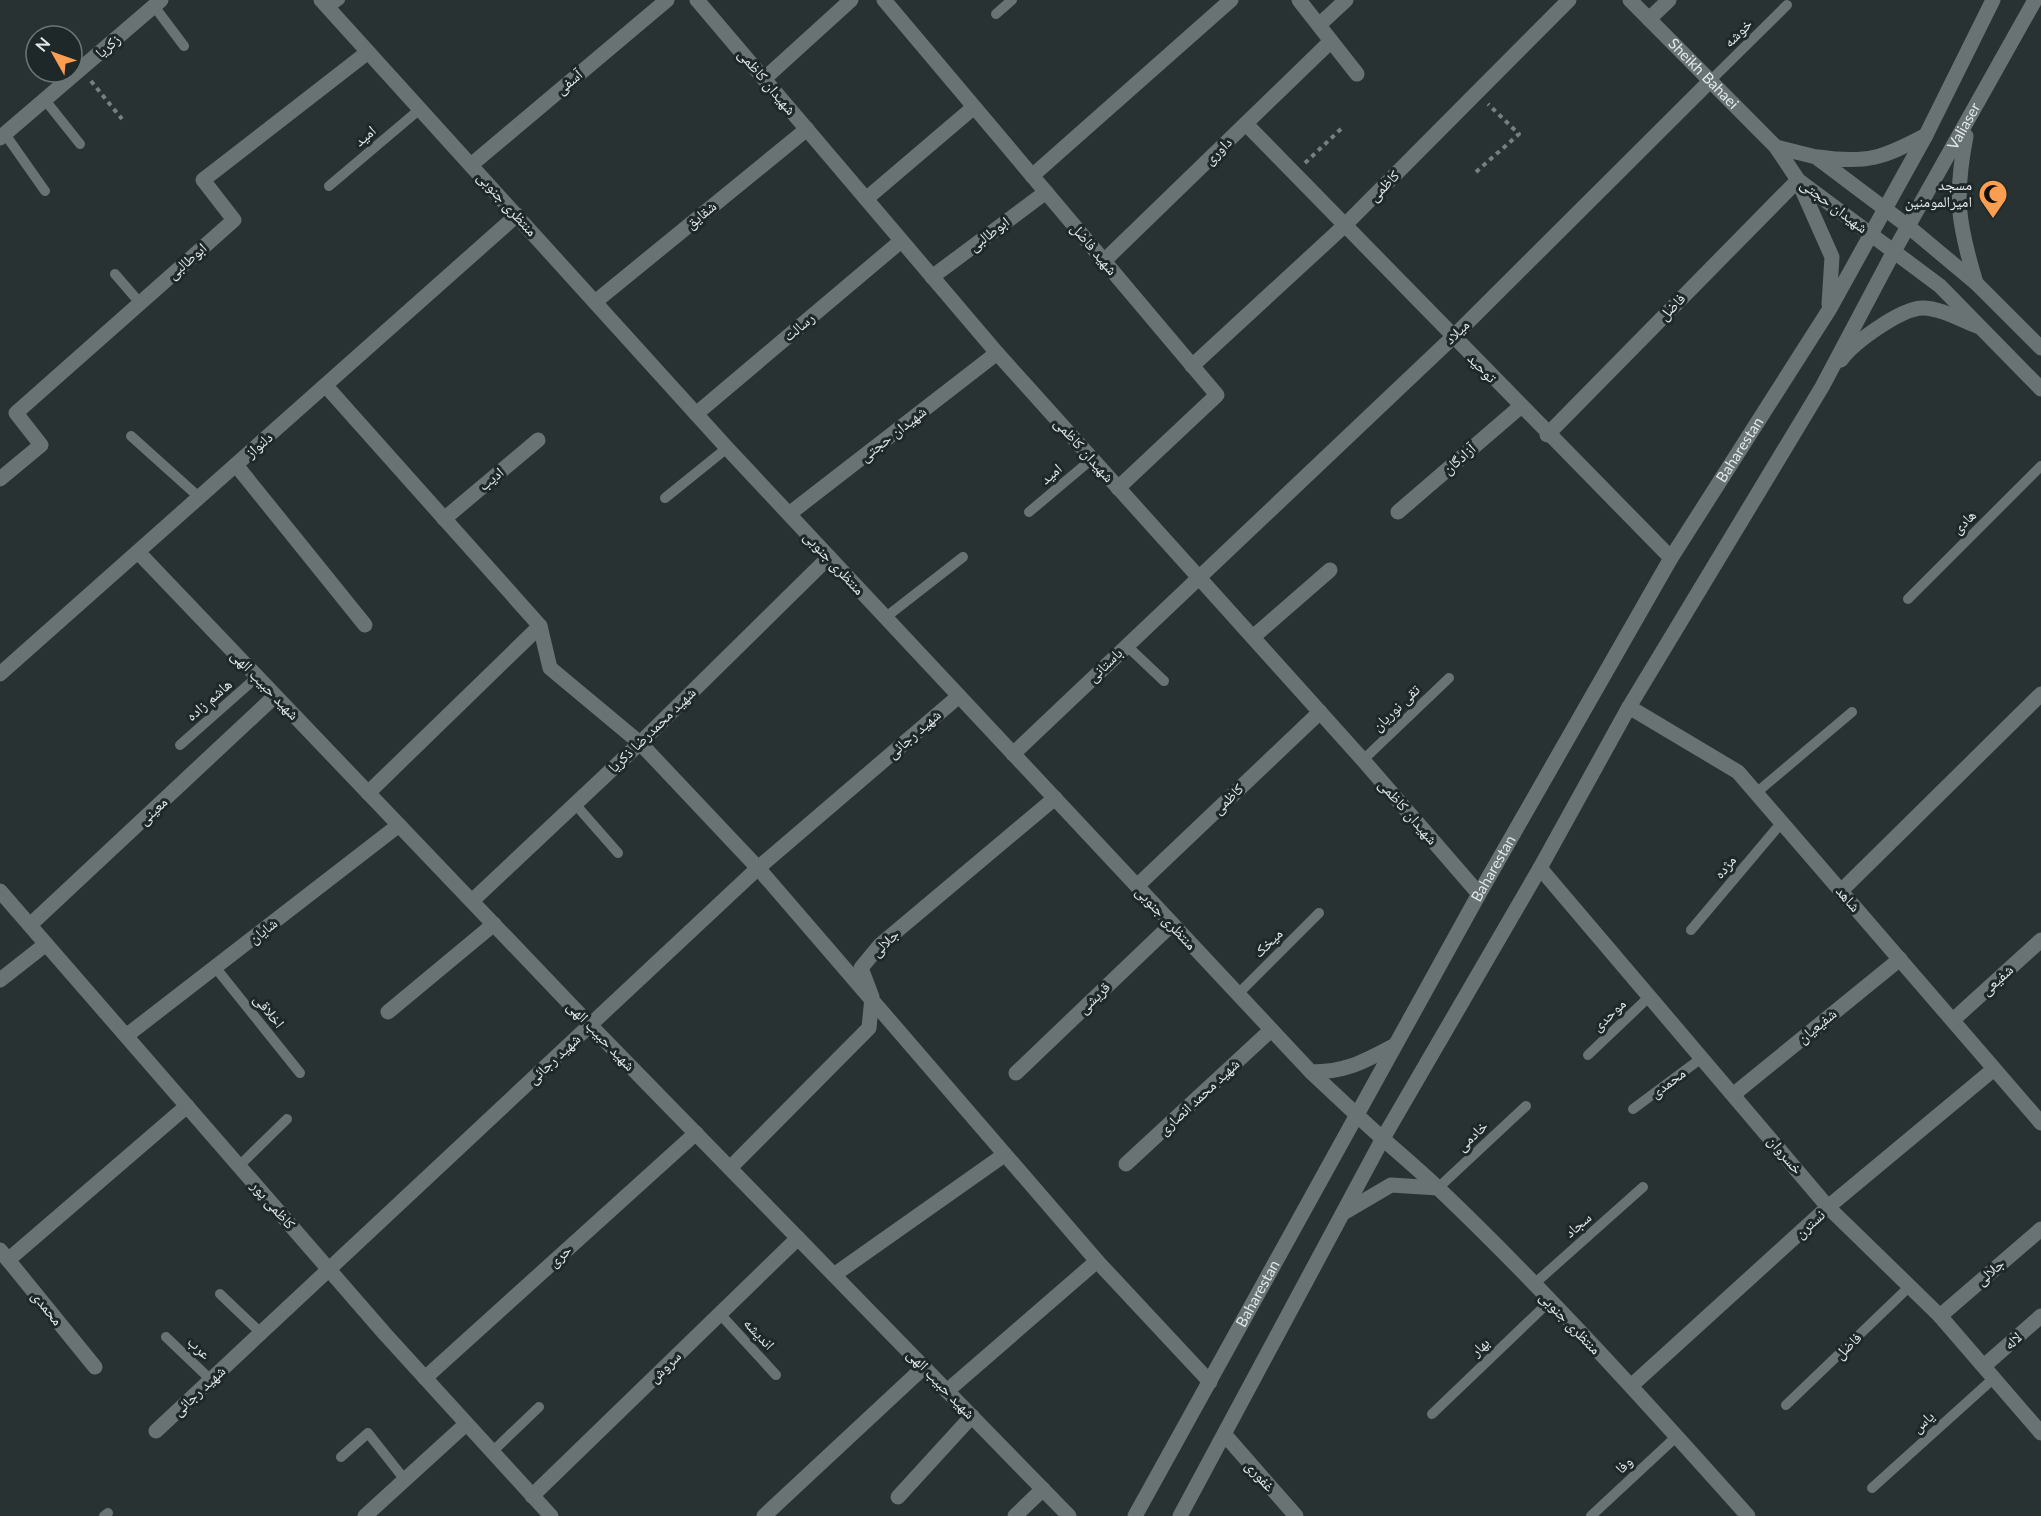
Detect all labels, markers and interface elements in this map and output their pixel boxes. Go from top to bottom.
street label: خوشه [1719,14,1756,51]
north arrow [24,24,84,84]
street label: زکریا [91,29,124,62]
text: N [31,33,53,55]
street label: Sheikh Bahaei [1665,34,1743,112]
street label: شهیدان کاظمی [733,45,801,119]
street label: آسفی [551,64,588,99]
street label: Valiaser [1943,99,1984,152]
street label: امید [350,121,379,150]
street label: داوری [1200,133,1236,169]
street label: کاظمی [1364,166,1404,206]
street label: منتظری جنوبی [473,167,541,241]
street label: شهیدان حجتی [1796,174,1872,238]
place label: مسجد امیرالمومنین [1905,175,1972,212]
mosque icon: مسجد امیرالمومنین [1977,178,2009,220]
street label: شقایق [681,196,721,234]
street label: ابوطالبی [965,212,1013,256]
street label: شهید فاضل [1066,219,1122,280]
street label: ابوطالبی [163,238,211,284]
street label: فاضل [1654,289,1690,325]
street label: رسالت [779,308,818,345]
street label: میلاد [1440,315,1473,348]
street label: توحید [1464,349,1501,387]
street label: شهیدان حجتی [856,402,931,466]
street label: شهیدان کاظمی [1050,413,1119,487]
street label: Baharestan [1712,413,1766,485]
street label: دلنواز [240,428,276,462]
street label: آزادگان [1438,438,1481,479]
street label: امید [1036,459,1065,488]
street label: ادیب [474,463,507,494]
street label: هادی [1947,505,1981,539]
street label: منتظری جنوبی [799,527,869,599]
street label: باستانی [1083,643,1127,687]
street label: شهید حبیب الهی [227,646,304,724]
street label: هاشم زاده [182,674,236,726]
street label: تقی نوریان [1368,680,1425,736]
street label: شهید محمدرضا ذکریا [604,683,700,776]
street label: شهید رجائی [883,705,945,763]
street label: شهیدان کاظمی [1374,775,1442,849]
street label: کاظمی [1208,779,1248,819]
street label: معینی [134,792,172,830]
street label: Baharestan [1467,832,1519,905]
street label: مژده [1709,851,1740,882]
street label: منتظری جنوبی [1131,882,1201,954]
street label: شاهد [1833,882,1865,915]
street label: شایان [244,913,282,949]
street label: جلالی [866,924,904,961]
street label: میخک [1249,924,1286,961]
street label: شفیعی [1976,960,2018,1000]
street label: قریشی [1073,978,1115,1018]
street label: اخلاقی [249,990,289,1032]
street label: موحدی [1588,994,1630,1036]
street label: شهید حبیب الهی [563,997,640,1075]
street label: شفیعیان [1793,1004,1841,1048]
street label: شهید رجائی [523,1029,585,1089]
street label: شهید محمد انصاری [1154,1054,1244,1140]
street label: محمدی [1646,1063,1690,1103]
street label: خادمی [1452,1116,1493,1156]
street label: خسروان [1763,1131,1807,1179]
street label: کاظمی پور [246,1176,300,1234]
street label: نسترن [1791,1205,1829,1243]
street label: سجاد [1560,1208,1595,1241]
street label: حری [544,1240,576,1272]
street label: جلالی [1971,1254,2009,1290]
street label: Baharestan [1231,1257,1283,1330]
street label: محمدی [27,1286,67,1330]
street label: منتظری جنوبی [1535,1287,1605,1359]
street label: اندیشه [740,1314,779,1353]
street label: فاضل [1830,1328,1866,1364]
street label: لاله [2000,1328,2025,1353]
street label: عرب [184,1332,215,1364]
street label: بهار [1465,1333,1493,1361]
street label: شهید حبیب الهی [903,1345,980,1423]
street label: سروش [644,1346,686,1387]
street label: شهید رجائی [168,1361,230,1421]
street label: یاس [1907,1406,1939,1438]
street label: وفا [1611,1452,1636,1477]
street label: غفوری [1241,1456,1279,1496]

